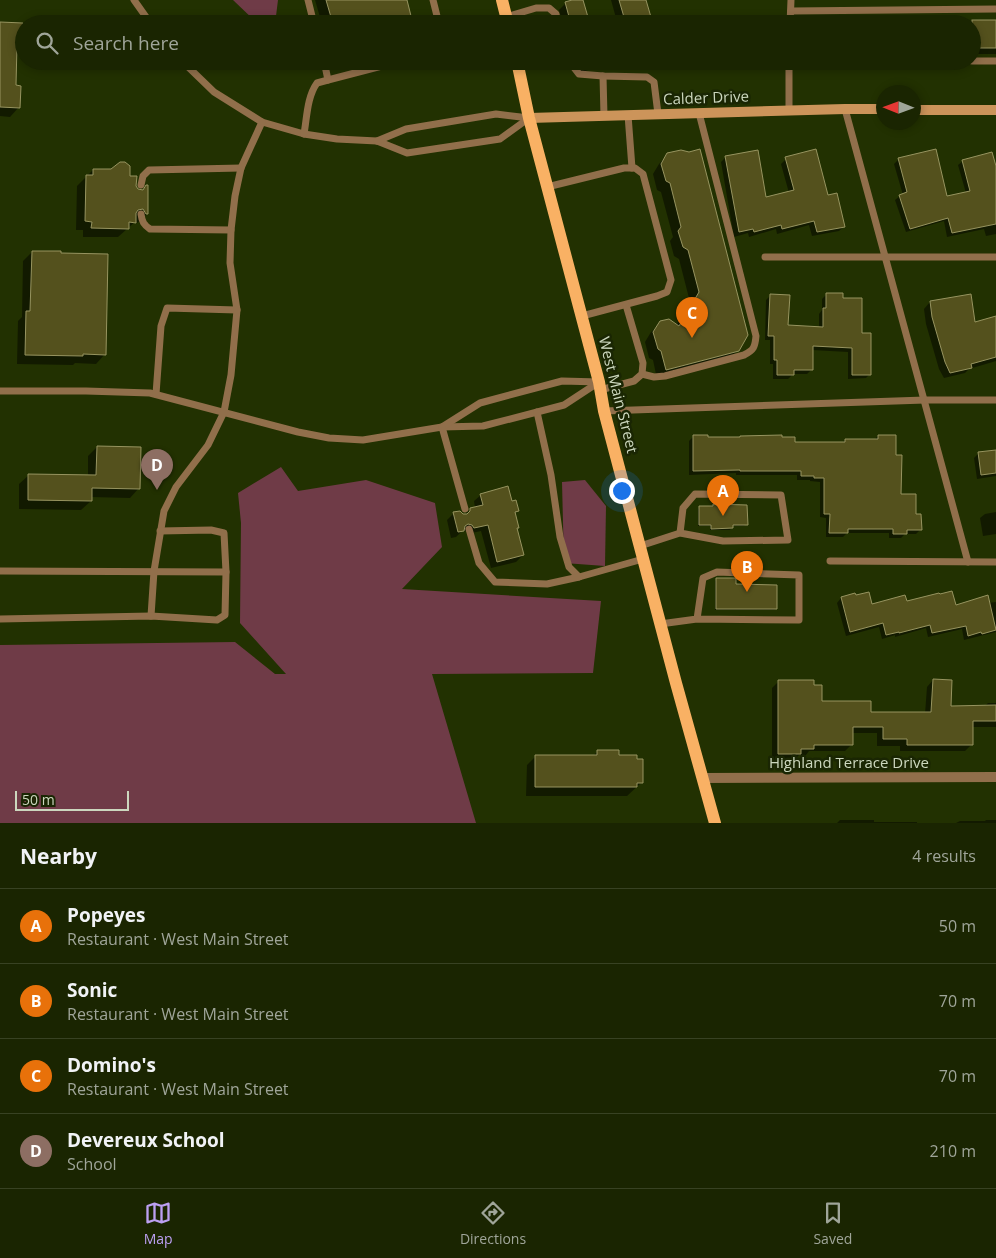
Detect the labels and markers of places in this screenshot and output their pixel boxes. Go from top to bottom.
pin: C [676,297,708,338]
pin: D [141,449,173,490]
pin: A [707,475,739,516]
pin: B [731,551,763,592]

